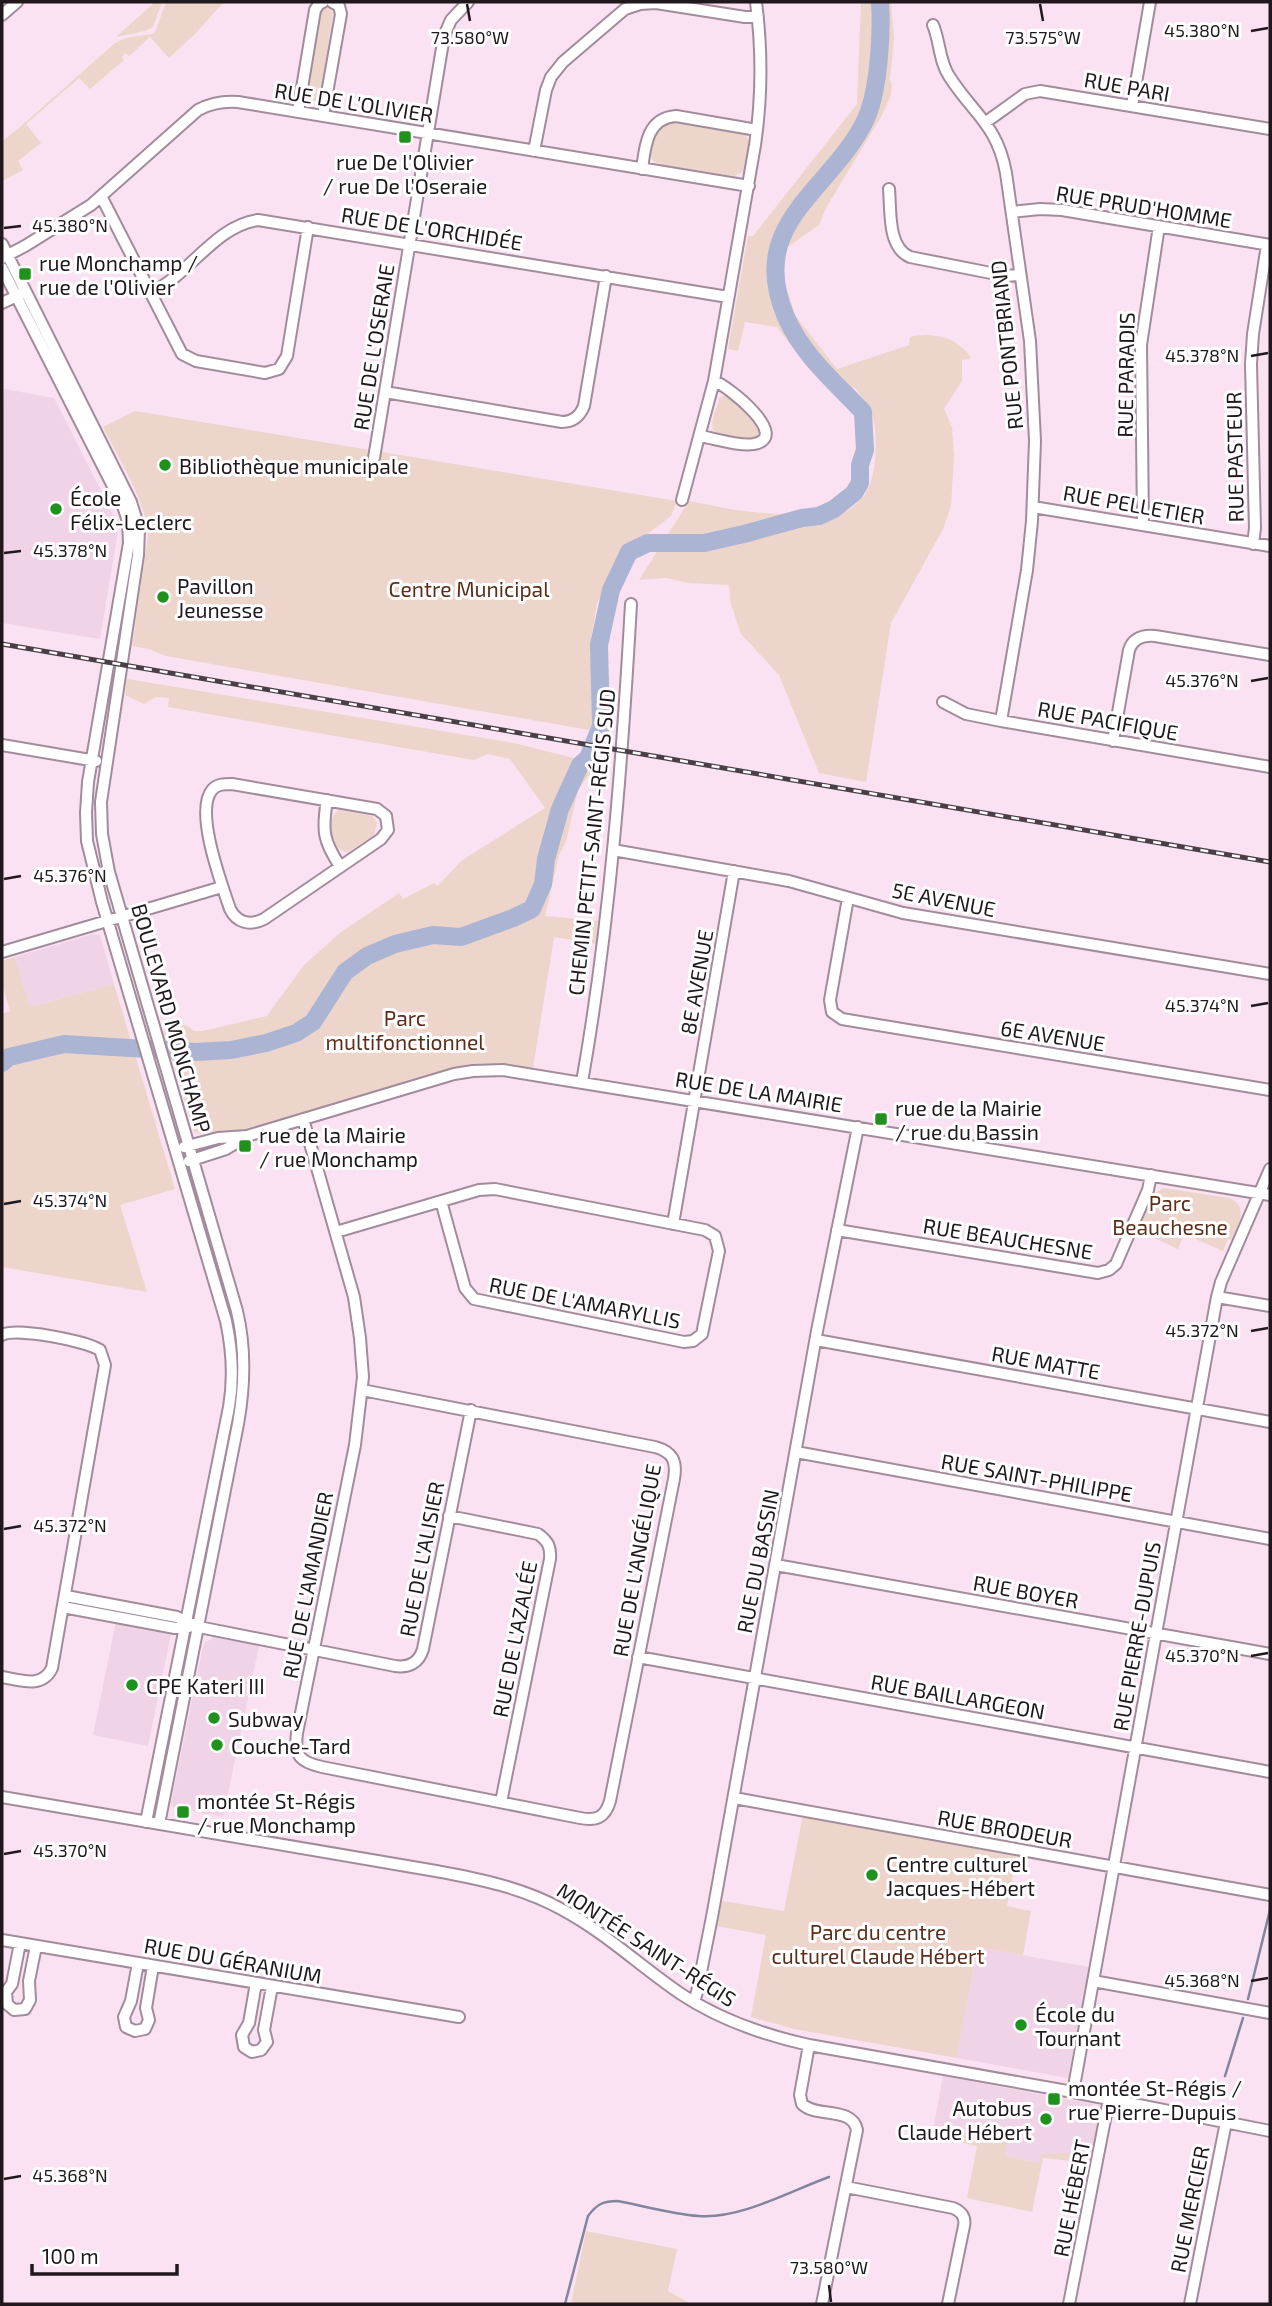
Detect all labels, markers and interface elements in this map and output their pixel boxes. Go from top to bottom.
text: 45.380°N [1164,19,1240,41]
text: 73.580°W [431,26,509,48]
text: 73.575°W [1005,26,1081,48]
street label: RUE PARI [1082,66,1172,106]
street label: RUE DE L'OLIVIER [273,77,435,127]
marker: rue De l'Olivier / rue De l'Oseraie [397,129,413,145]
place label: rue De l'Olivier / rue De l'Oseraie [323,149,487,198]
street label: RUE PRUD'HOMME [1054,180,1234,232]
street label: RUE DE L'ORCHIDÉE [340,201,524,255]
text: 45.380°N [32,214,108,236]
place label: rue Monchamp / rue de l'Olivier [39,250,198,299]
street label: RUE PONTBRIAND [985,259,1027,431]
street label: RUE DE L'OSERAIE [348,262,398,432]
marker: rue Monchamp / rue de l'Olivier [17,266,33,282]
street label: RUE PARADIS [1111,312,1139,438]
text: 45.378°N [1165,344,1239,366]
street label: RUE PASTEUR [1220,391,1248,523]
place label: Bibliothèque municipale [179,453,408,478]
marker: Bibliothèque municipale [157,457,173,473]
street label: RUE PELLETIER [1061,479,1207,529]
place label: École Félix-Leclerc [70,485,192,534]
marker: École Félix-Leclerc [48,501,64,517]
text: 45.378°N [33,539,107,561]
place label: Pavillon Jeunesse [177,573,263,622]
park label: Centre Municipal [389,576,550,601]
marker: Pavillon Jeunesse [155,589,171,605]
text: 45.376°N [1165,669,1239,691]
street label: CHEMIN PETIT-SAINT-RÉGIS SUD [562,687,620,997]
street label: RUE PACIFIQUE [1036,695,1180,746]
text: 45.376°N [33,864,107,886]
street label: 5E AVENUE [890,877,998,921]
street label: BOULEVARD MONCHAMP [127,900,217,1136]
street label: 8E AVENUE [674,928,718,1036]
text: 45.374°N [1165,994,1239,1016]
park label: Parc multifonctionnel [326,1005,485,1054]
street label: 6E AVENUE [999,1014,1107,1056]
street label: RUE DE LA MAIRIE [674,1065,844,1117]
place label: rue de la Mairie / rue du Bassin [895,1095,1042,1144]
marker: rue de la Mairie / rue du Bassin [873,1111,889,1127]
place label: rue de la Mairie / rue Monchamp [259,1122,418,1171]
marker: rue de la Mairie / rue Monchamp [237,1138,253,1154]
text: 45.374°N [33,1189,107,1211]
park label: Parc Beauchesne [1112,1190,1228,1239]
street label: RUE BEAUCHESNE [921,1212,1095,1264]
street label: RUE DE L'AMARYLLIS [487,1271,683,1333]
text: 45.372°N [1165,1319,1239,1341]
street label: RUE MATTE [990,1340,1102,1384]
street label: RUE SAINT-PHILIPPE [939,1448,1135,1506]
street label: RUE DE L'ANGÉLIQUE [607,1462,666,1659]
street label: RUE DE L'ALISIER [394,1479,448,1639]
street label: RUE DU BASSIN [731,1487,783,1635]
street label: RUE DE L'AMANDIER [277,1489,337,1681]
text: 45.372°N [33,1514,107,1536]
street label: RUE PIERRE-DUPUIS [1107,1539,1165,1733]
street label: RUE DE L'AZALÉE [487,1559,541,1719]
street label: RUE BOYER [971,1569,1081,1613]
text: 45.370°N [1165,1644,1239,1666]
street label: RUE BAILLARGEON [869,1668,1047,1724]
place label: CPE Kateri III [146,1673,265,1698]
marker: CPE Kateri III [124,1677,140,1693]
place label: Subway [228,1706,304,1731]
marker: Subway [206,1710,222,1726]
place label: Couche-Tard [231,1733,351,1758]
marker: Couche-Tard [209,1737,225,1753]
place label: montée St-Régis / rue Monchamp [197,1788,356,1837]
marker: montée St-Régis / rue Monchamp [175,1804,191,1820]
street label: RUE BRODEUR [936,1804,1074,1852]
text: 45.370°N [33,1839,107,1861]
place label: Centre culturel Jacques-Hébert [886,1851,1035,1900]
marker: Centre culturel Jacques-Hébert [864,1867,880,1883]
street label: MONTÉE SAINT-RÉGIS [553,1877,741,2011]
park label: Parc du centre culturel Claude Hébert [772,1919,984,1968]
street label: RUE DU GÉRANIUM [142,1932,324,1988]
text: 45.368°N [1164,1969,1240,1991]
place label: École du Tournant [1035,2001,1121,2050]
marker: École du Tournant [1013,2017,1029,2033]
place label: montée St-Régis / rue Pierre-Dupuis [1068,2075,1242,2124]
marker: montée St-Régis / rue Pierre-Dupuis [1046,2091,1062,2107]
place label: Autobus Claude Hébert [897,2095,1032,2144]
marker: Autobus Claude Hébert [1038,2111,1054,2127]
street label: RUE HÉBERT [1047,2137,1095,2259]
street label: RUE MERCIER [1164,2143,1214,2275]
text: 45.368°N [32,2164,108,2186]
scale bar [32,2232,177,2276]
text: 100 m [42,2243,99,2268]
text: 73.580°W [790,2256,868,2278]

